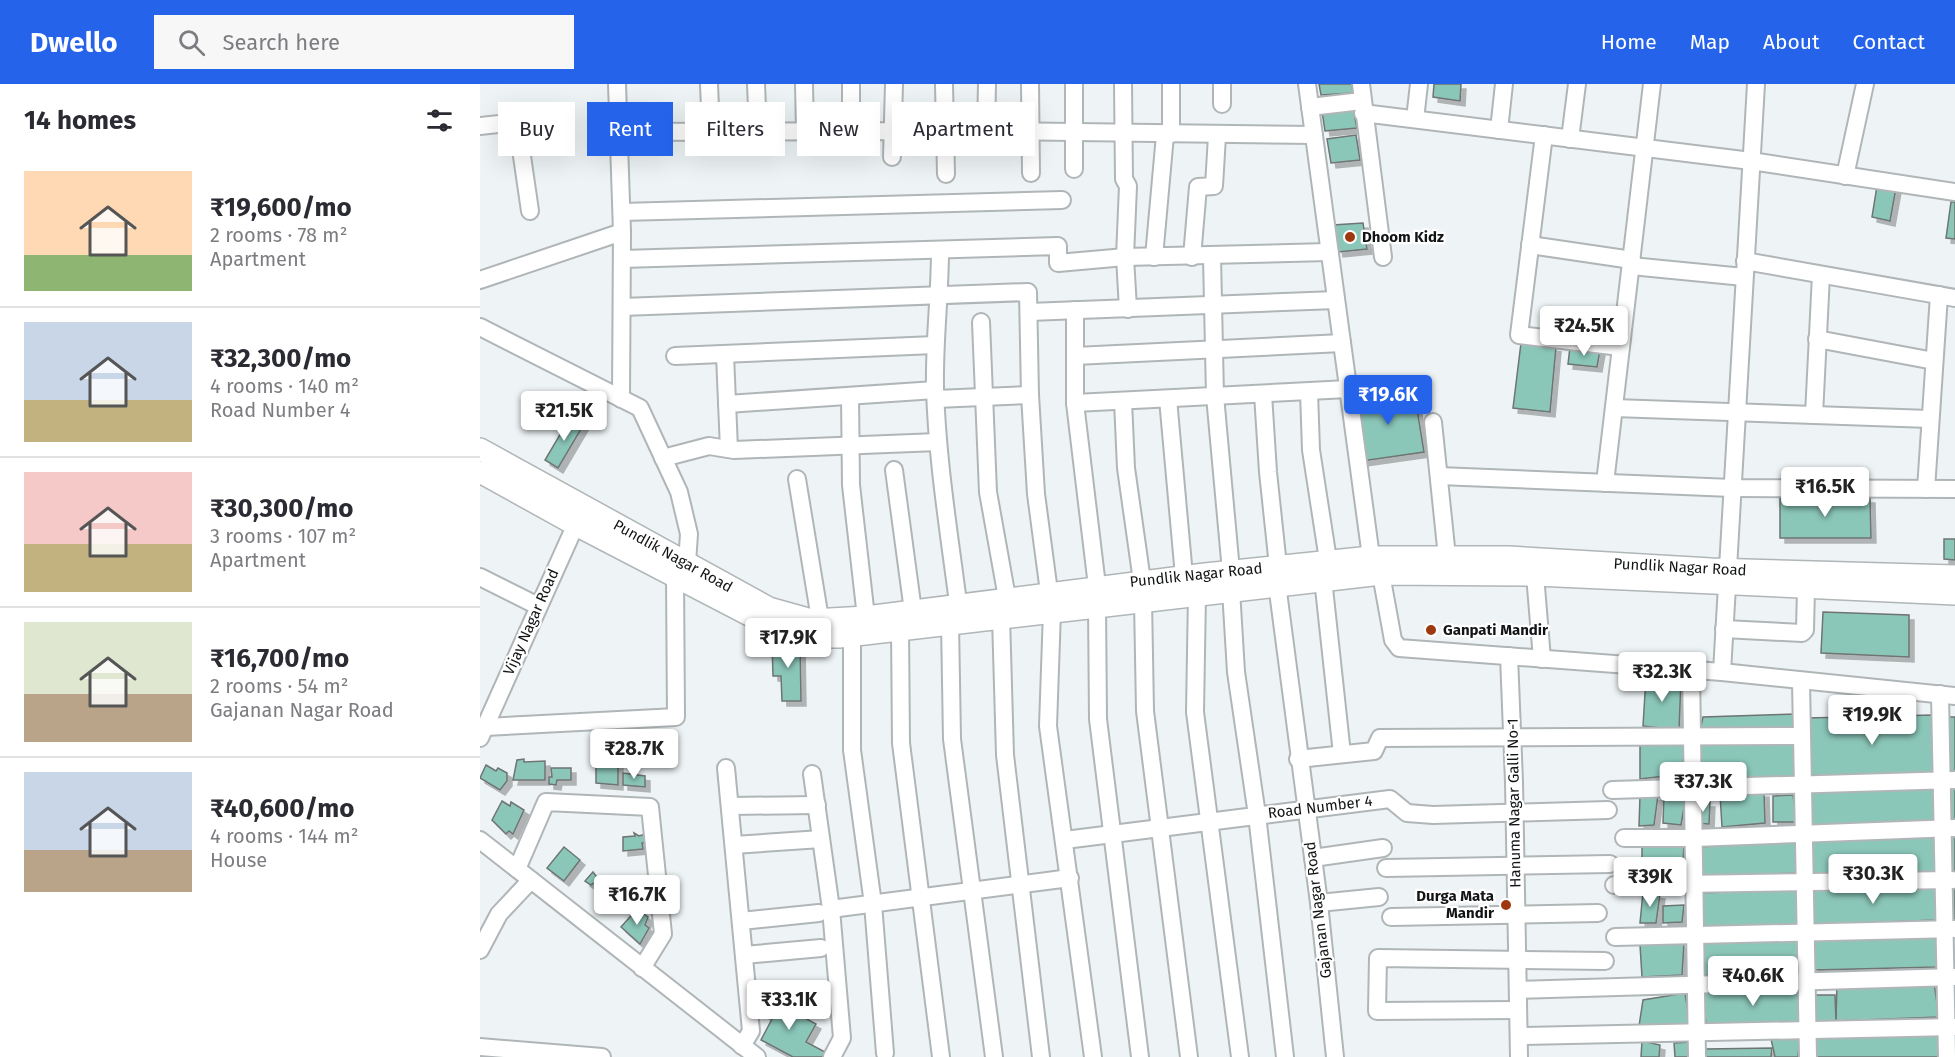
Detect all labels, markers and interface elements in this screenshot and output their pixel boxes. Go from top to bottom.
search box [154,15,574,69]
text: Dwello [30,26,118,59]
icon: search [175,26,208,59]
text: Search here [223,29,340,56]
text: Home [1601,29,1657,55]
text: Map [1690,29,1730,55]
text: About [1763,29,1820,55]
text: Contact [1853,29,1925,55]
chip: Buy [498,102,575,156]
chip: Rent [587,102,673,156]
chip: Filters [685,102,785,156]
chip: New [797,102,880,156]
chip: Apartment [892,102,1035,156]
icon: filters [423,104,456,137]
text: 14 homes [24,105,136,136]
text: ₹19,600/mo [210,192,352,223]
icon: home [72,195,144,267]
text: 2 rooms · 78 m² [210,223,347,247]
place label: Dhoom Kidz [1362,228,1444,246]
marker: Dhoom Kidz [1343,230,1357,244]
text: Apartment [210,247,306,271]
pin: ₹24.5K [1535,306,1633,357]
text: ₹24.5K [1554,313,1614,337]
text: ₹32,300/mo [210,343,351,374]
icon: home [72,346,144,418]
text: 4 rooms · 140 m² [210,374,359,398]
pin: ₹19.6K [1339,375,1437,426]
text: ₹19.6K [1358,382,1418,406]
pin: ₹21.5K [515,391,613,442]
text: Road Number 4 [210,398,350,422]
text: ₹21.5K [535,398,593,422]
pin: ₹16.5K [1776,467,1874,518]
text: ₹16.5K [1795,474,1855,498]
text: ₹30,300/mo [210,493,353,524]
icon: home [72,496,144,568]
street label: Pundlik Nagar Road [610,516,736,596]
text: 3 rooms · 107 m² [210,524,356,548]
text: Apartment [210,548,306,572]
street label: Pundlik Nagar Road [1613,555,1747,579]
street label: Pundlik Nagar Road [1129,559,1263,591]
street label: Vijay Nagar Road [500,566,562,678]
pin: ₹17.9K [739,618,837,669]
place label: Ganpati Mandir [1443,621,1549,639]
marker: Ganpati Mandir [1424,623,1438,637]
text: ₹17.9K [759,625,817,649]
text: ₹16,700/mo [210,643,349,674]
icon: home [72,646,144,718]
pin: ₹32.3K [1613,652,1711,703]
text: ₹32.3K [1632,659,1692,683]
text: 2 rooms · 54 m² [210,674,349,698]
pin: ₹19.9K [1823,695,1921,746]
text: Gajanan Nagar Road [210,698,394,722]
text: ₹19.9K [1842,702,1902,726]
street label: Hanuma Nagar Galli No-1 [1504,718,1524,888]
pin: ₹28.7K [585,729,683,780]
text: ₹28.7K [604,736,664,760]
pin: ₹37.3K [1654,762,1752,813]
text: ₹37.3K [1674,769,1732,793]
street label: Road Number 4 [1267,792,1373,822]
text: ₹40,600/mo [210,793,354,824]
icon: home [72,796,144,868]
text: 4 rooms · 144 m² [210,824,359,848]
street label: Gajanan Nagar Road [1301,840,1335,980]
text: House [210,848,267,872]
pin: ₹30.3K [1824,854,1922,905]
pin: ₹39K [1614,857,1686,908]
text: ₹30.3K [1842,861,1904,885]
text: ₹39K [1628,864,1672,888]
pin: ₹16.7K [588,875,686,926]
text: ₹16.7K [608,882,666,906]
place label: Durga Mata Mandir [1416,887,1495,922]
marker: Durga Mata Mandir [1499,898,1513,912]
pin: ₹40.6K [1704,956,1802,1007]
text: ₹40.6K [1722,963,1784,987]
pin: ₹33.1K [740,980,838,1031]
text: ₹33.1K [761,987,817,1011]

